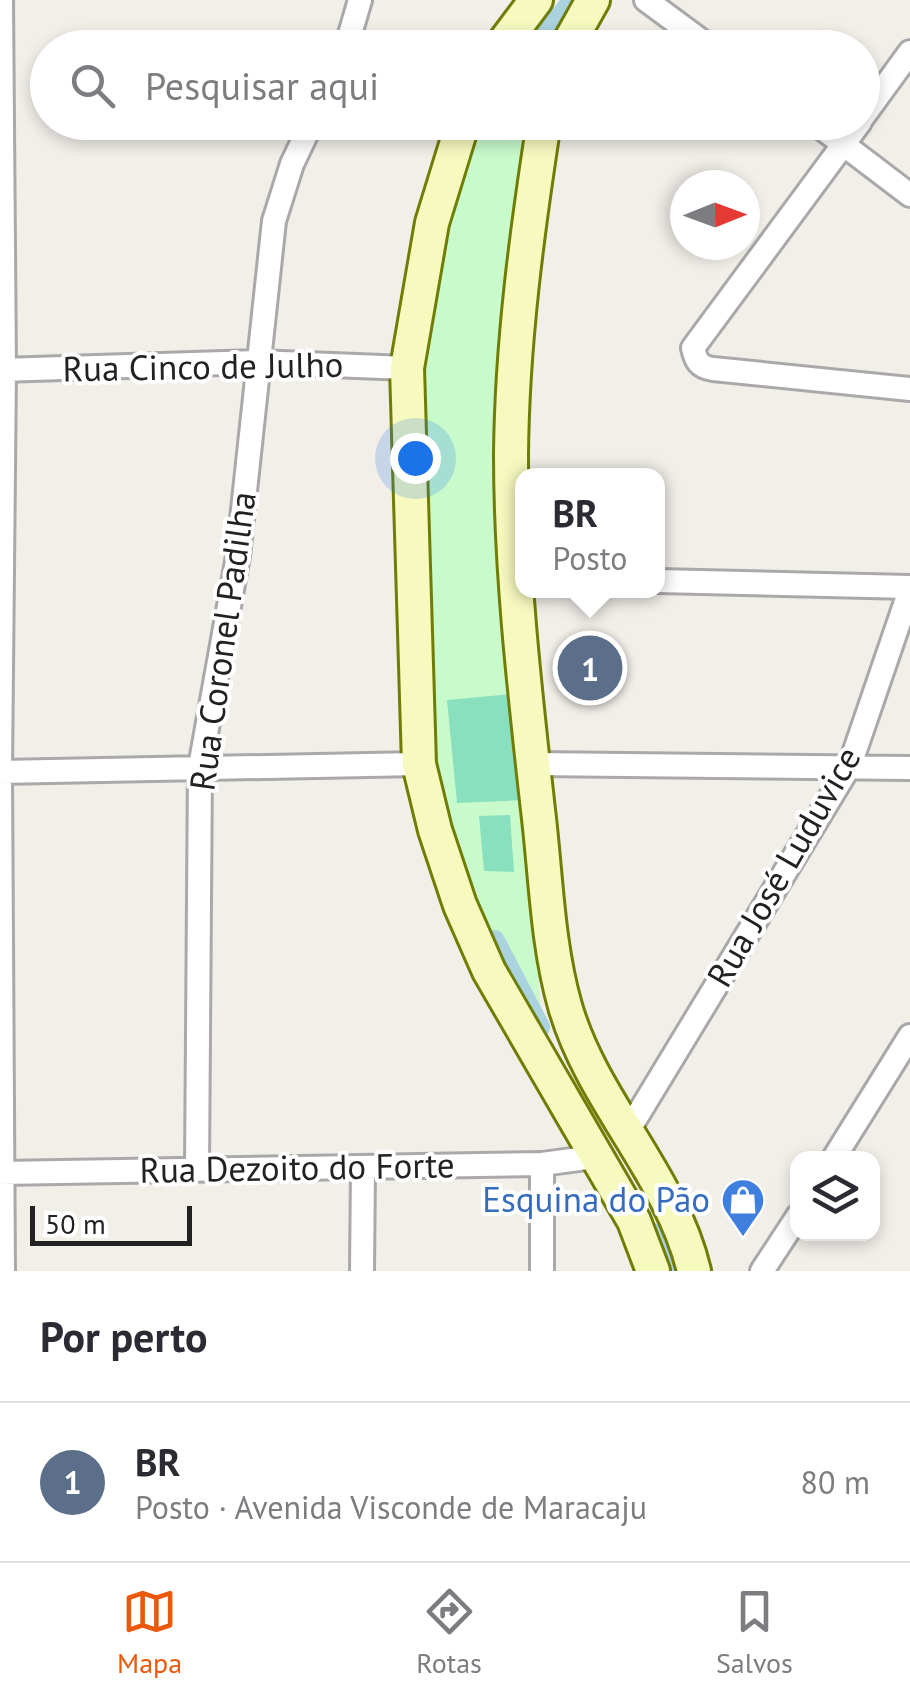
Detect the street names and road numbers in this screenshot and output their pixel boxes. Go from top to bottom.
street label: Rua Cinco de Julho [62,341,344,391]
street label: Rua Coronel Padilha [178,488,266,793]
street label: Rua José Luduvice [696,738,871,995]
street label: Rua Dezoito do Forte [139,1141,455,1193]

